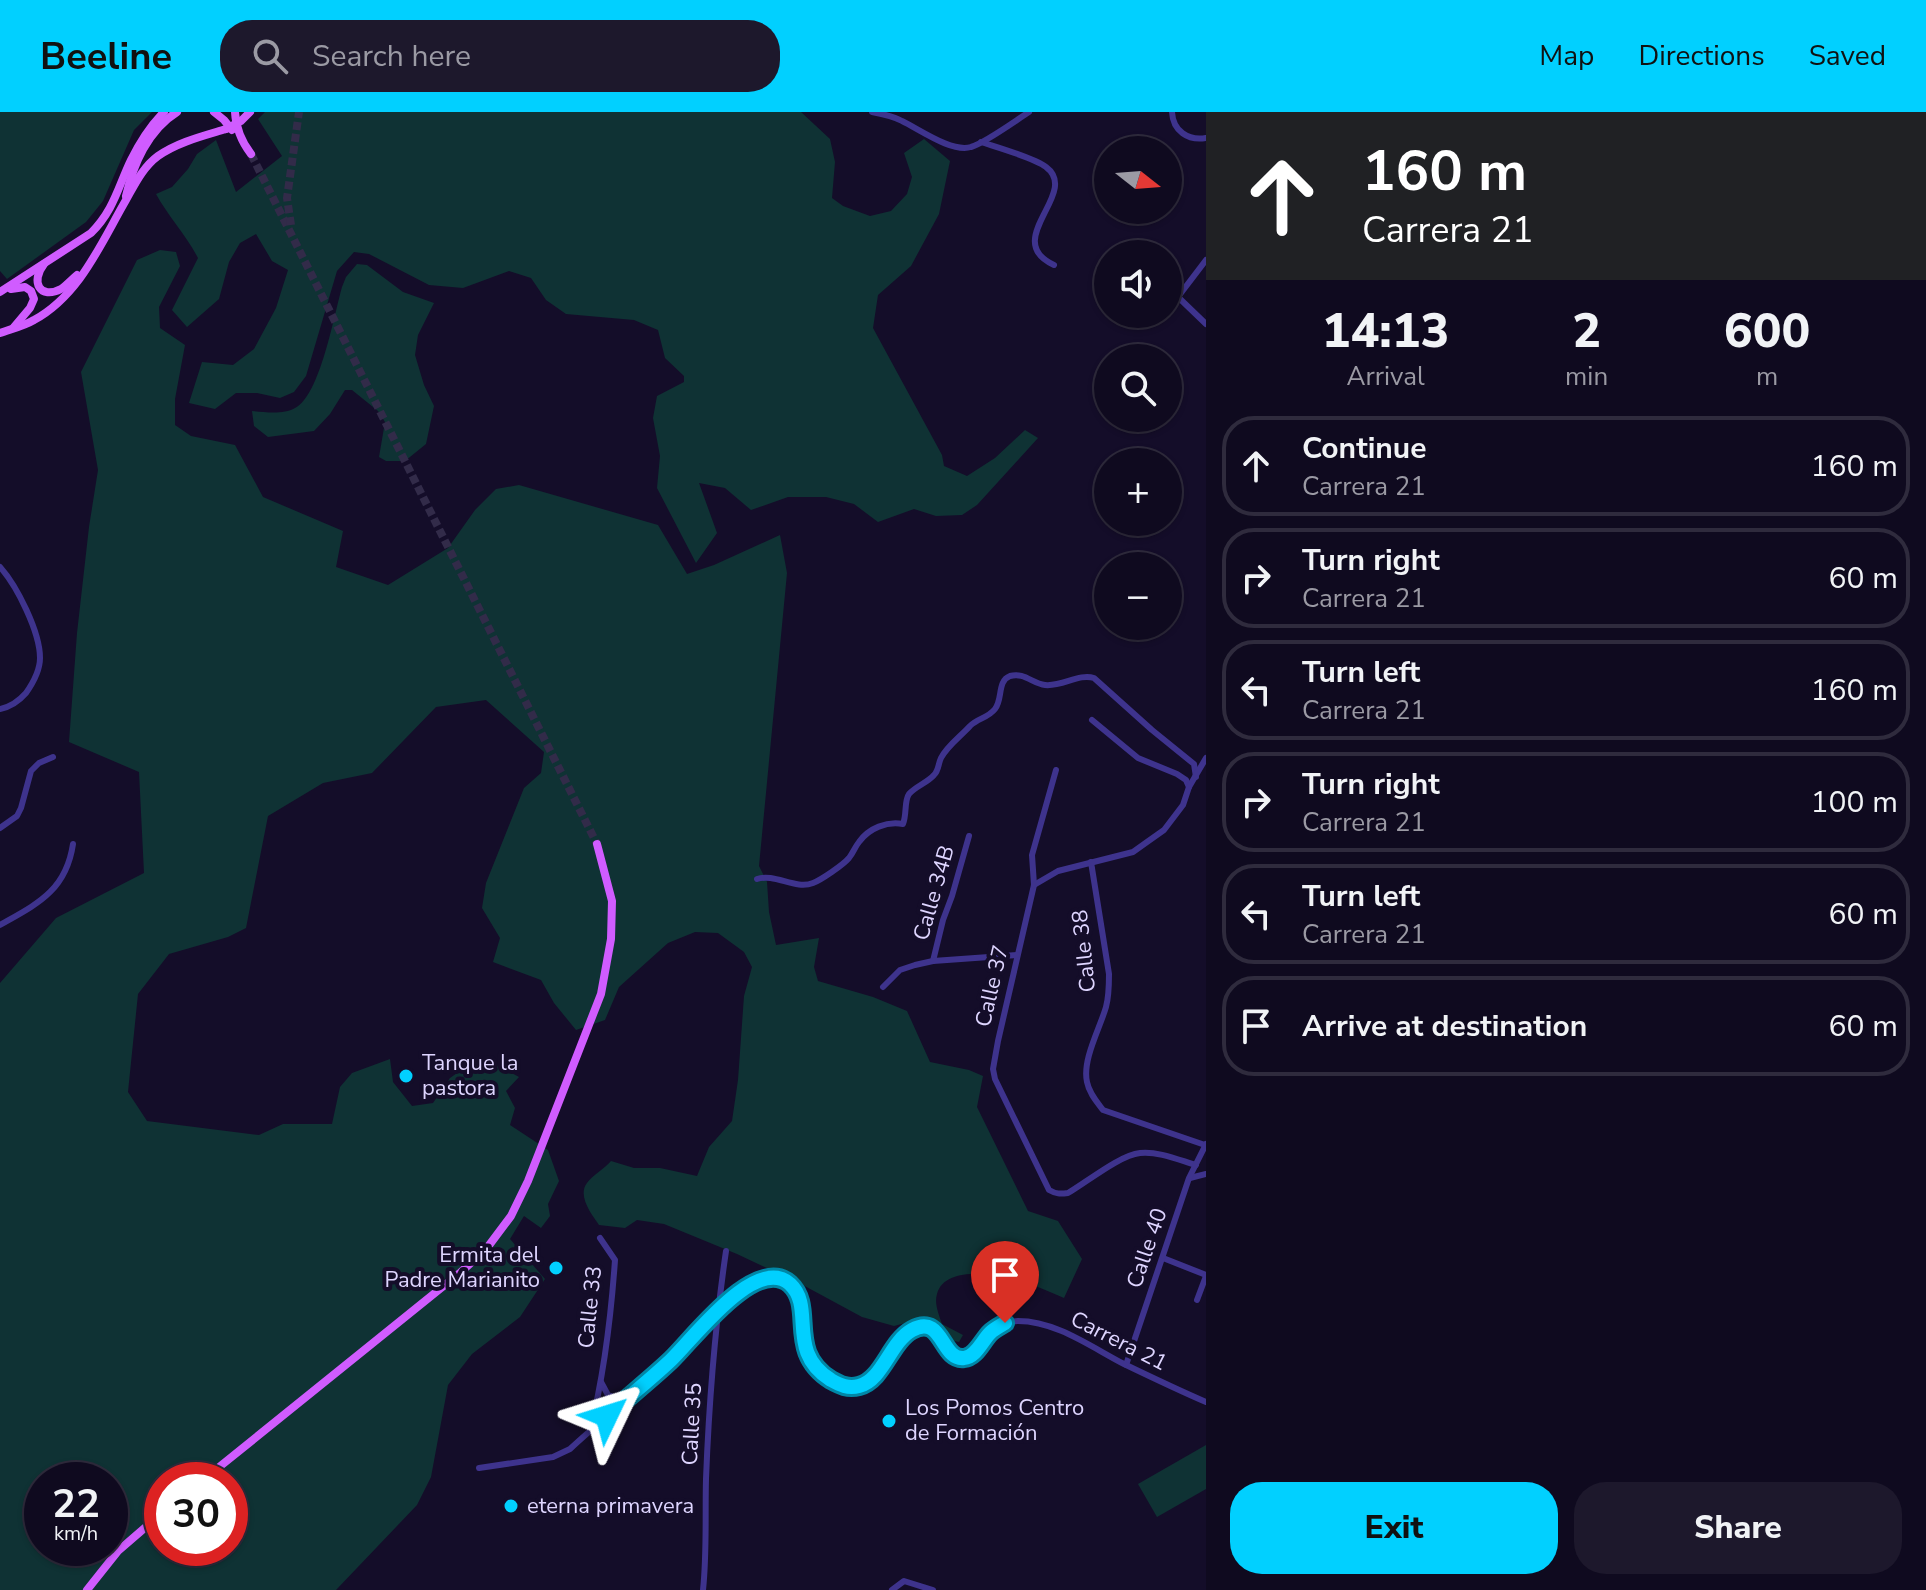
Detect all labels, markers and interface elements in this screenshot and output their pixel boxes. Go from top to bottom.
search box [220,20,780,92]
text: Beeline [40,31,172,82]
icon: search [248,34,292,78]
text: Search here [312,36,471,77]
text: Map [1539,37,1594,75]
text: Directions [1638,37,1765,75]
text: Saved [1809,37,1886,75]
text: 160 m [1362,133,1527,210]
north arrow [1094,136,1182,224]
map controls [1094,136,1182,640]
icon: ahead [1230,144,1334,248]
text: Carrera 21 [1362,206,1534,255]
button: sound [1094,240,1182,328]
text: 14:13 [1322,298,1449,364]
text: 2 [1572,298,1601,364]
text: 600 [1724,298,1810,364]
button: search [1094,344,1182,432]
text: Arrival [1346,359,1425,394]
text: min [1565,359,1608,394]
text: m [1756,359,1778,394]
text: Continue [1302,428,1427,469]
icon: ahead [1234,444,1278,488]
text: 160 m [1811,446,1898,487]
button: + [1094,448,1182,536]
text: Carrera 21 [1302,469,1426,504]
text: Turn right [1302,540,1440,581]
button: − [1094,552,1182,640]
icon: right [1234,556,1278,600]
text: 60 m [1829,558,1898,599]
text: Carrera 21 [1302,581,1426,616]
text: Turn left [1302,652,1420,693]
icon: left [1234,668,1278,712]
text: 160 m [1811,670,1898,711]
text: Carrera 21 [1302,693,1426,728]
text: Turn right [1302,764,1440,805]
icon: right [1234,780,1278,824]
text: 100 m [1811,782,1898,823]
text: Carrera 21 [1302,805,1426,840]
street label: Calle 34B [906,842,962,944]
text: Turn left [1302,876,1420,917]
icon: left [1234,892,1278,936]
text: 60 m [1829,894,1898,935]
street label: Calle 38 [1065,908,1103,994]
text: Carrera 21 [1302,917,1426,952]
street label: Calle 37 [968,942,1016,1030]
icon: arrive [1234,1004,1278,1048]
text: Arrive at destination [1302,1006,1587,1047]
text: 60 m [1829,1006,1898,1047]
place label: Tanque la pastora [422,1048,518,1103]
marker: Tanque la pastora [397,1067,415,1085]
street label: Calle 40 [1119,1204,1175,1292]
place label: Ermita del Padre Marianito [384,1240,540,1295]
pin [971,1241,1039,1323]
icon: arrive [983,1253,1027,1297]
marker: Ermita del Padre Marianito [547,1259,565,1277]
street label: Calle 33 [571,1264,609,1350]
street label: Carrera 21 [1065,1304,1173,1378]
position arrow [565,1374,649,1458]
street label: Calle 35 [675,1382,709,1466]
place label: Los Pomos Centro de Formación [905,1393,1084,1448]
marker: Los Pomos Centro de Formación [880,1412,898,1430]
speed limit sign: 30 [144,1462,248,1566]
text: 22 [52,1477,100,1531]
button: Exit [1230,1482,1558,1574]
button: Share [1574,1482,1902,1574]
place label: eterna primavera [527,1491,694,1521]
marker: eterna primavera [502,1497,520,1515]
text: km/h [54,1520,98,1547]

